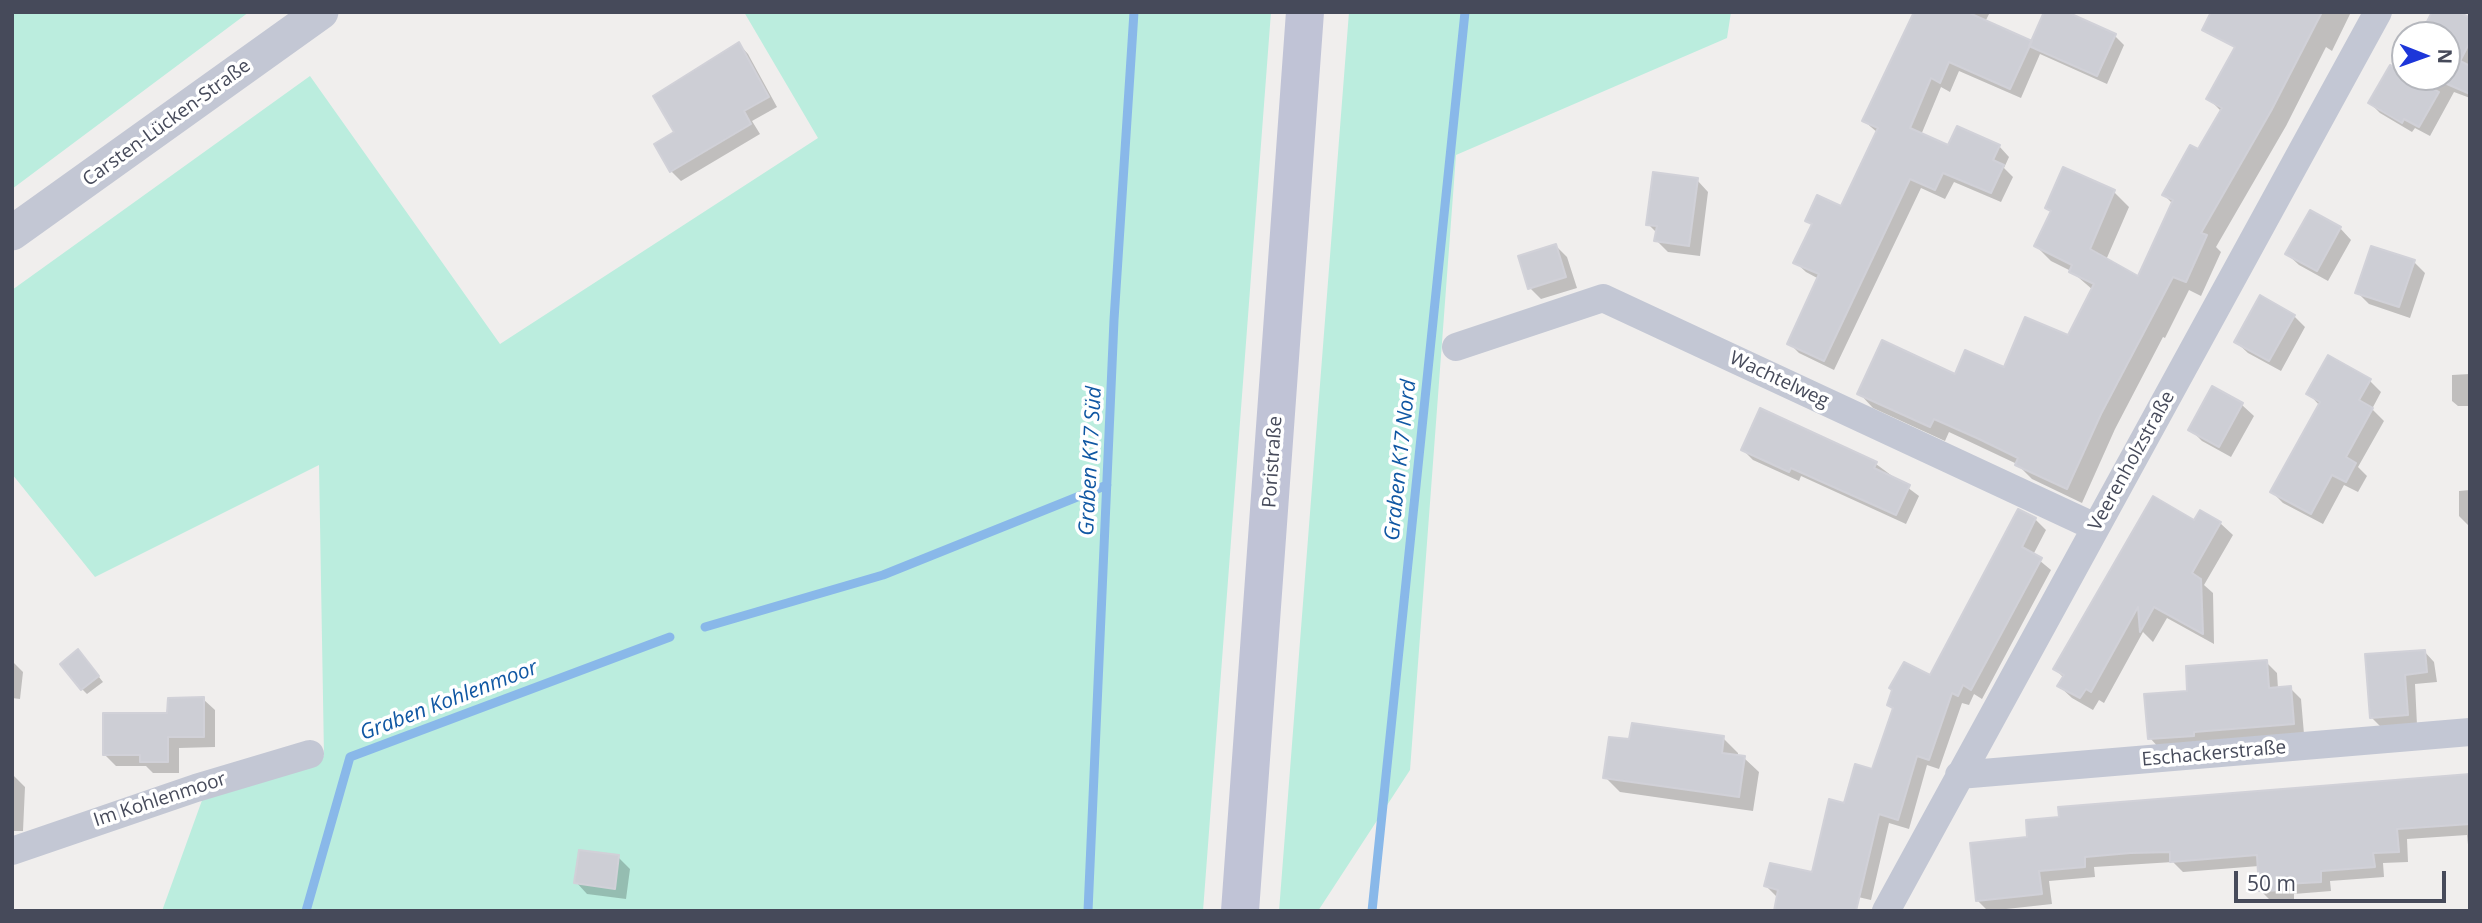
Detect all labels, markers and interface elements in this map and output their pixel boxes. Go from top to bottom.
north arrow [2391,21,2461,91]
text: N [2432,48,2458,64]
street label: Carsten-Lücken-Straße [79,55,255,191]
street label: Wachtelweg [1726,347,1832,413]
water label: Graben K17 Nord [1380,378,1422,542]
water label: Graben K17 Süd [1074,386,1108,536]
street label: Veerenholzstraße [2084,387,2180,535]
street label: Poristraße [1258,415,1288,509]
water label: Graben Kohlenmoor [357,655,541,747]
street label: Eschackerstraße [2141,736,2287,772]
street label: Im Kohlenmoor [91,768,229,832]
scale bar [2237,856,2449,900]
text: 50 m [2247,869,2296,897]

